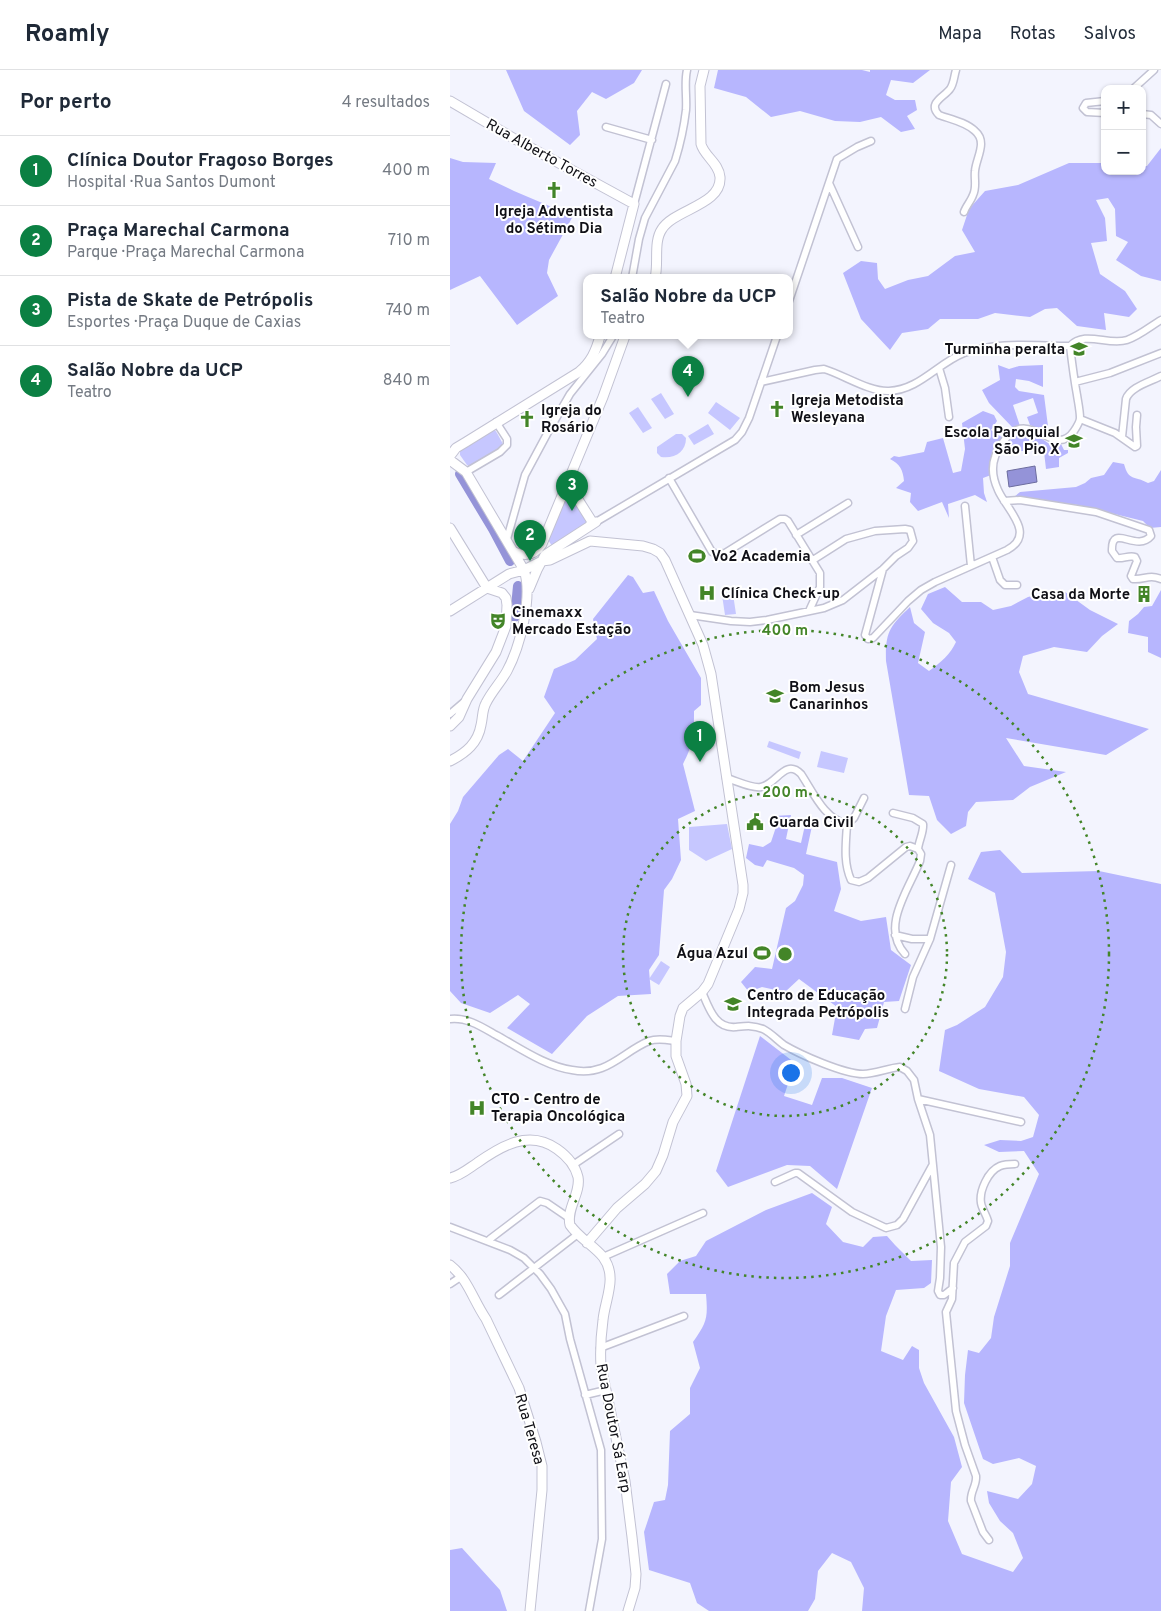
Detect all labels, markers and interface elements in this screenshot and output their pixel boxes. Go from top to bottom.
text: Roamly [25,20,110,50]
text: Mapa [938,23,982,46]
text: Rotas [1010,23,1056,46]
text: Salvos [1084,23,1136,46]
map controls [1101,85,1146,175]
button: + [1101,85,1146,130]
text: Por perto [20,89,112,116]
text: 4 resultados [342,93,430,113]
street label: Rua Alberto Torres [482,116,600,193]
button: − [1101,130,1146,175]
text: Clínica Doutor Fragoso Borges [67,149,334,173]
text: 1 [33,161,39,181]
text: 400 m [382,161,430,181]
text: Hospital · Rua Santos Dumont [67,173,276,193]
church icon: Igreja Adventista do Sétimo Dia [544,180,564,200]
place label: Igreja Adventista do Sétimo Dia [495,203,613,239]
text: Praça Marechal Carmona [67,219,290,243]
text: 2 [31,231,41,251]
text: 710 m [388,231,430,251]
text: Parque · Praça Marechal Carmona [67,243,304,263]
popup [583,274,793,339]
text: Salão Nobre da UCP [600,285,776,309]
text: Pista de Skate de Petrópolis [67,289,313,313]
text: 3 [31,301,41,321]
text: 740 m [386,301,430,321]
text: Teatro [600,309,645,329]
text: Esportes · Praça Duque de Caxias [67,313,301,333]
school or university icon: Turminha peralta [1069,339,1089,359]
place label: Turminha peralta [945,341,1065,360]
pin: 4 [672,356,704,397]
text: Salão Nobre da UCP [67,359,243,383]
text: 4 [31,371,41,391]
text: 840 m [383,371,430,391]
text: Teatro [67,383,112,403]
place label: Igreja Metodista Wesleyana [791,392,904,428]
church icon: Igreja Metodista Wesleyana [767,399,787,419]
place label: Igreja do Rosário [541,402,602,438]
church icon: Igreja do Rosário [517,409,537,429]
place label: Escola Paroquial São Pio X [944,424,1060,460]
school or university icon: Escola Paroquial São Pio X [1064,431,1084,451]
pin: 3 [556,470,588,511]
pin: 2 [514,520,546,561]
sports icon: Vo2 Academia [687,546,707,566]
place label: Vo2 Academia [711,548,811,567]
hospital icon: Clínica Check-up [697,583,717,603]
building icon: Casa da Morte [1134,584,1154,604]
place label: Clínica Check-up [721,585,840,604]
place label: Casa da Morte [1031,586,1130,605]
place label: Cinemaxx Mercado Estação [512,604,631,640]
theatre icon: Cinemaxx Mercado Estação [488,611,508,631]
text: 400 m [762,622,808,641]
place label: Bom Jesus Canarinhos [789,679,868,715]
school or university icon: Bom Jesus Canarinhos [765,686,785,706]
pin: 1 [684,721,716,762]
text: 200 m [762,784,808,803]
public building icon: Guarda Civil [745,812,765,832]
place label: Guarda Civil [769,814,854,833]
sports icon: Água Azul [752,943,772,963]
place label: Água Azul [676,944,748,964]
centre of rings [776,945,794,963]
place label: Centro de Educação Integrada Petrópolis [747,987,889,1023]
school or university icon: Centro de Educação Integrada Petrópolis [723,994,743,1014]
your location [778,1060,804,1086]
place label: CTO - Centro de Terapia Oncológica [491,1091,625,1127]
hospital icon: CTO - Centro de Terapia Oncológica [467,1098,487,1118]
street label: Rua Doutor Sá Earp [591,1362,634,1495]
street label: Rua Teresa [509,1392,548,1467]

